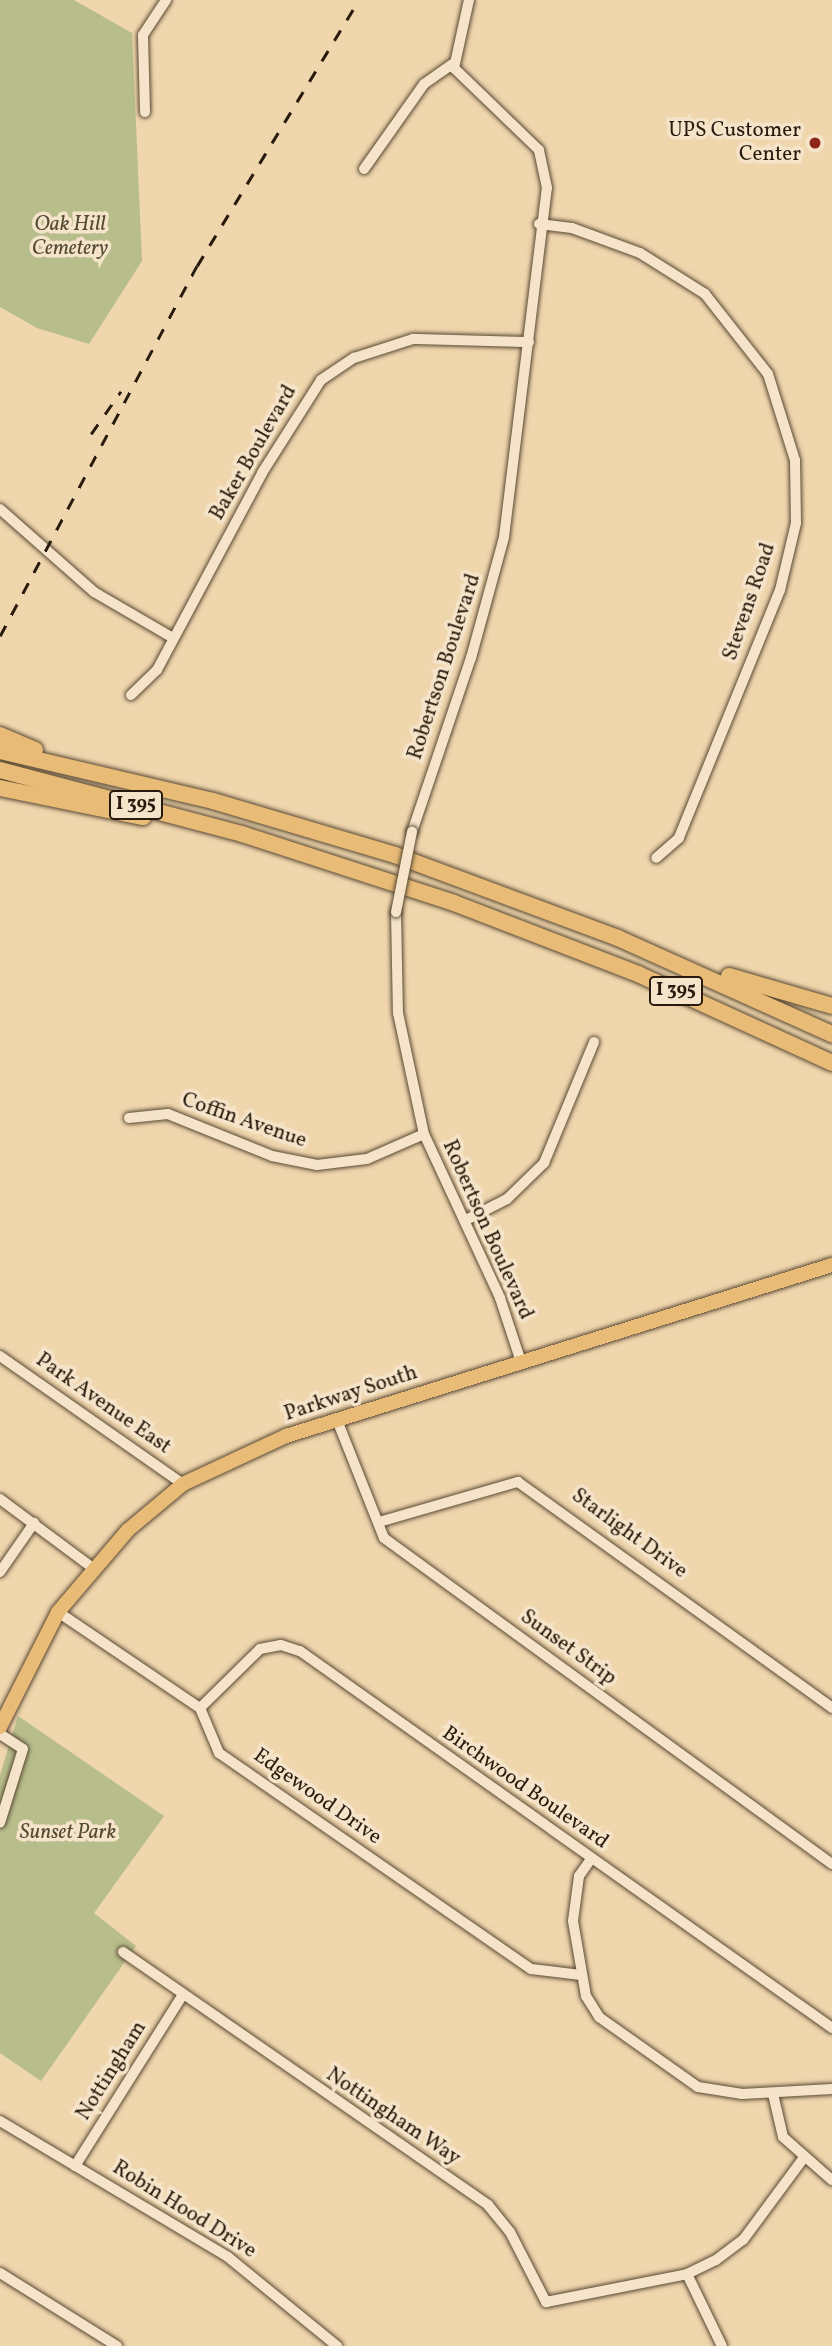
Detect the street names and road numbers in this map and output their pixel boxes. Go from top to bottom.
street label: Baker Boulevard [205,381,303,525]
street label: Stevens Road [718,540,782,664]
street label: Robertson Boulevard [403,571,487,763]
road number: I 395 [108,790,164,820]
road number: I 395 [648,976,704,1007]
street label: Coffin Avenue [178,1088,310,1154]
street label: Robertson Boulevard [436,1136,538,1324]
street label: Park Avenue East [30,1348,176,1460]
street label: Parkway South [281,1361,421,1427]
street label: Starlight Drive [566,1484,692,1584]
street label: Sunset Strip [515,1605,621,1691]
street label: Birchwood Boulevard [437,1721,613,1855]
street label: Edgewood Drive [248,1743,386,1851]
street label: Nottingham [72,2017,152,2125]
street label: Nottingham Way [321,2063,465,2171]
street label: Robin Hood Drive [107,2156,261,2264]

